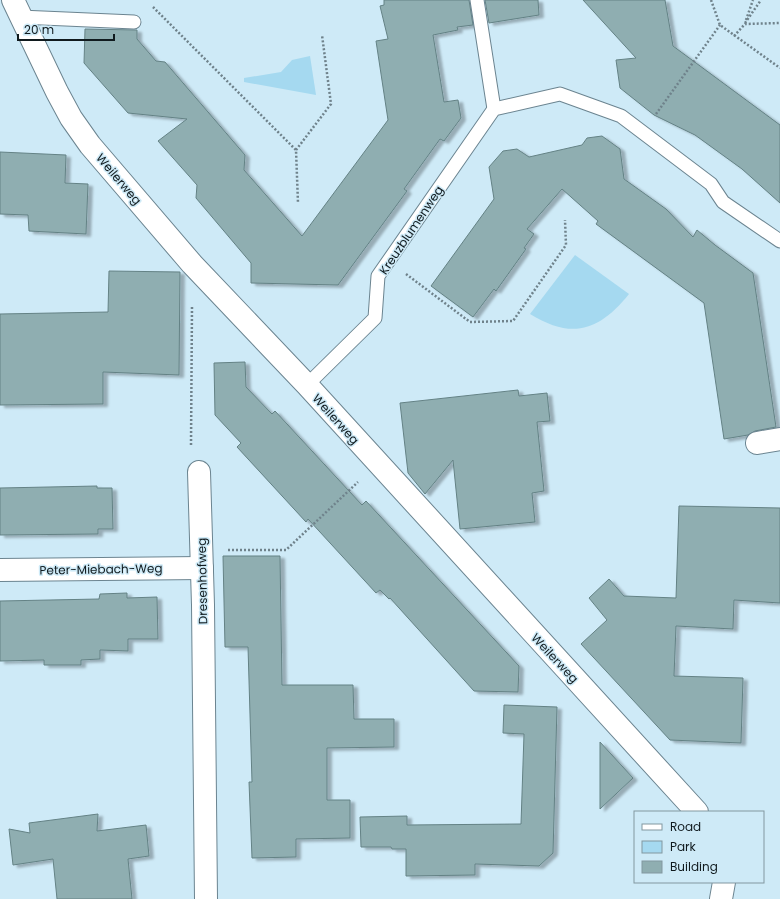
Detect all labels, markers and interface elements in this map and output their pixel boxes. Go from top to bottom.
scale bar [18,16,114,42]
text: 20 m [24,21,54,38]
street label: Weilerweg [92,150,146,208]
street label: Kreuzblumenweg [375,182,447,278]
street label: Weilerweg [309,390,363,448]
street label: Dresenhofweg [193,538,211,624]
street label: Peter-Miebach-Weg [39,559,163,579]
street label: Weilerweg [528,629,582,687]
legend [634,811,764,883]
text: Road [670,818,701,835]
text: Park [670,838,697,855]
text: Building [670,858,718,875]

